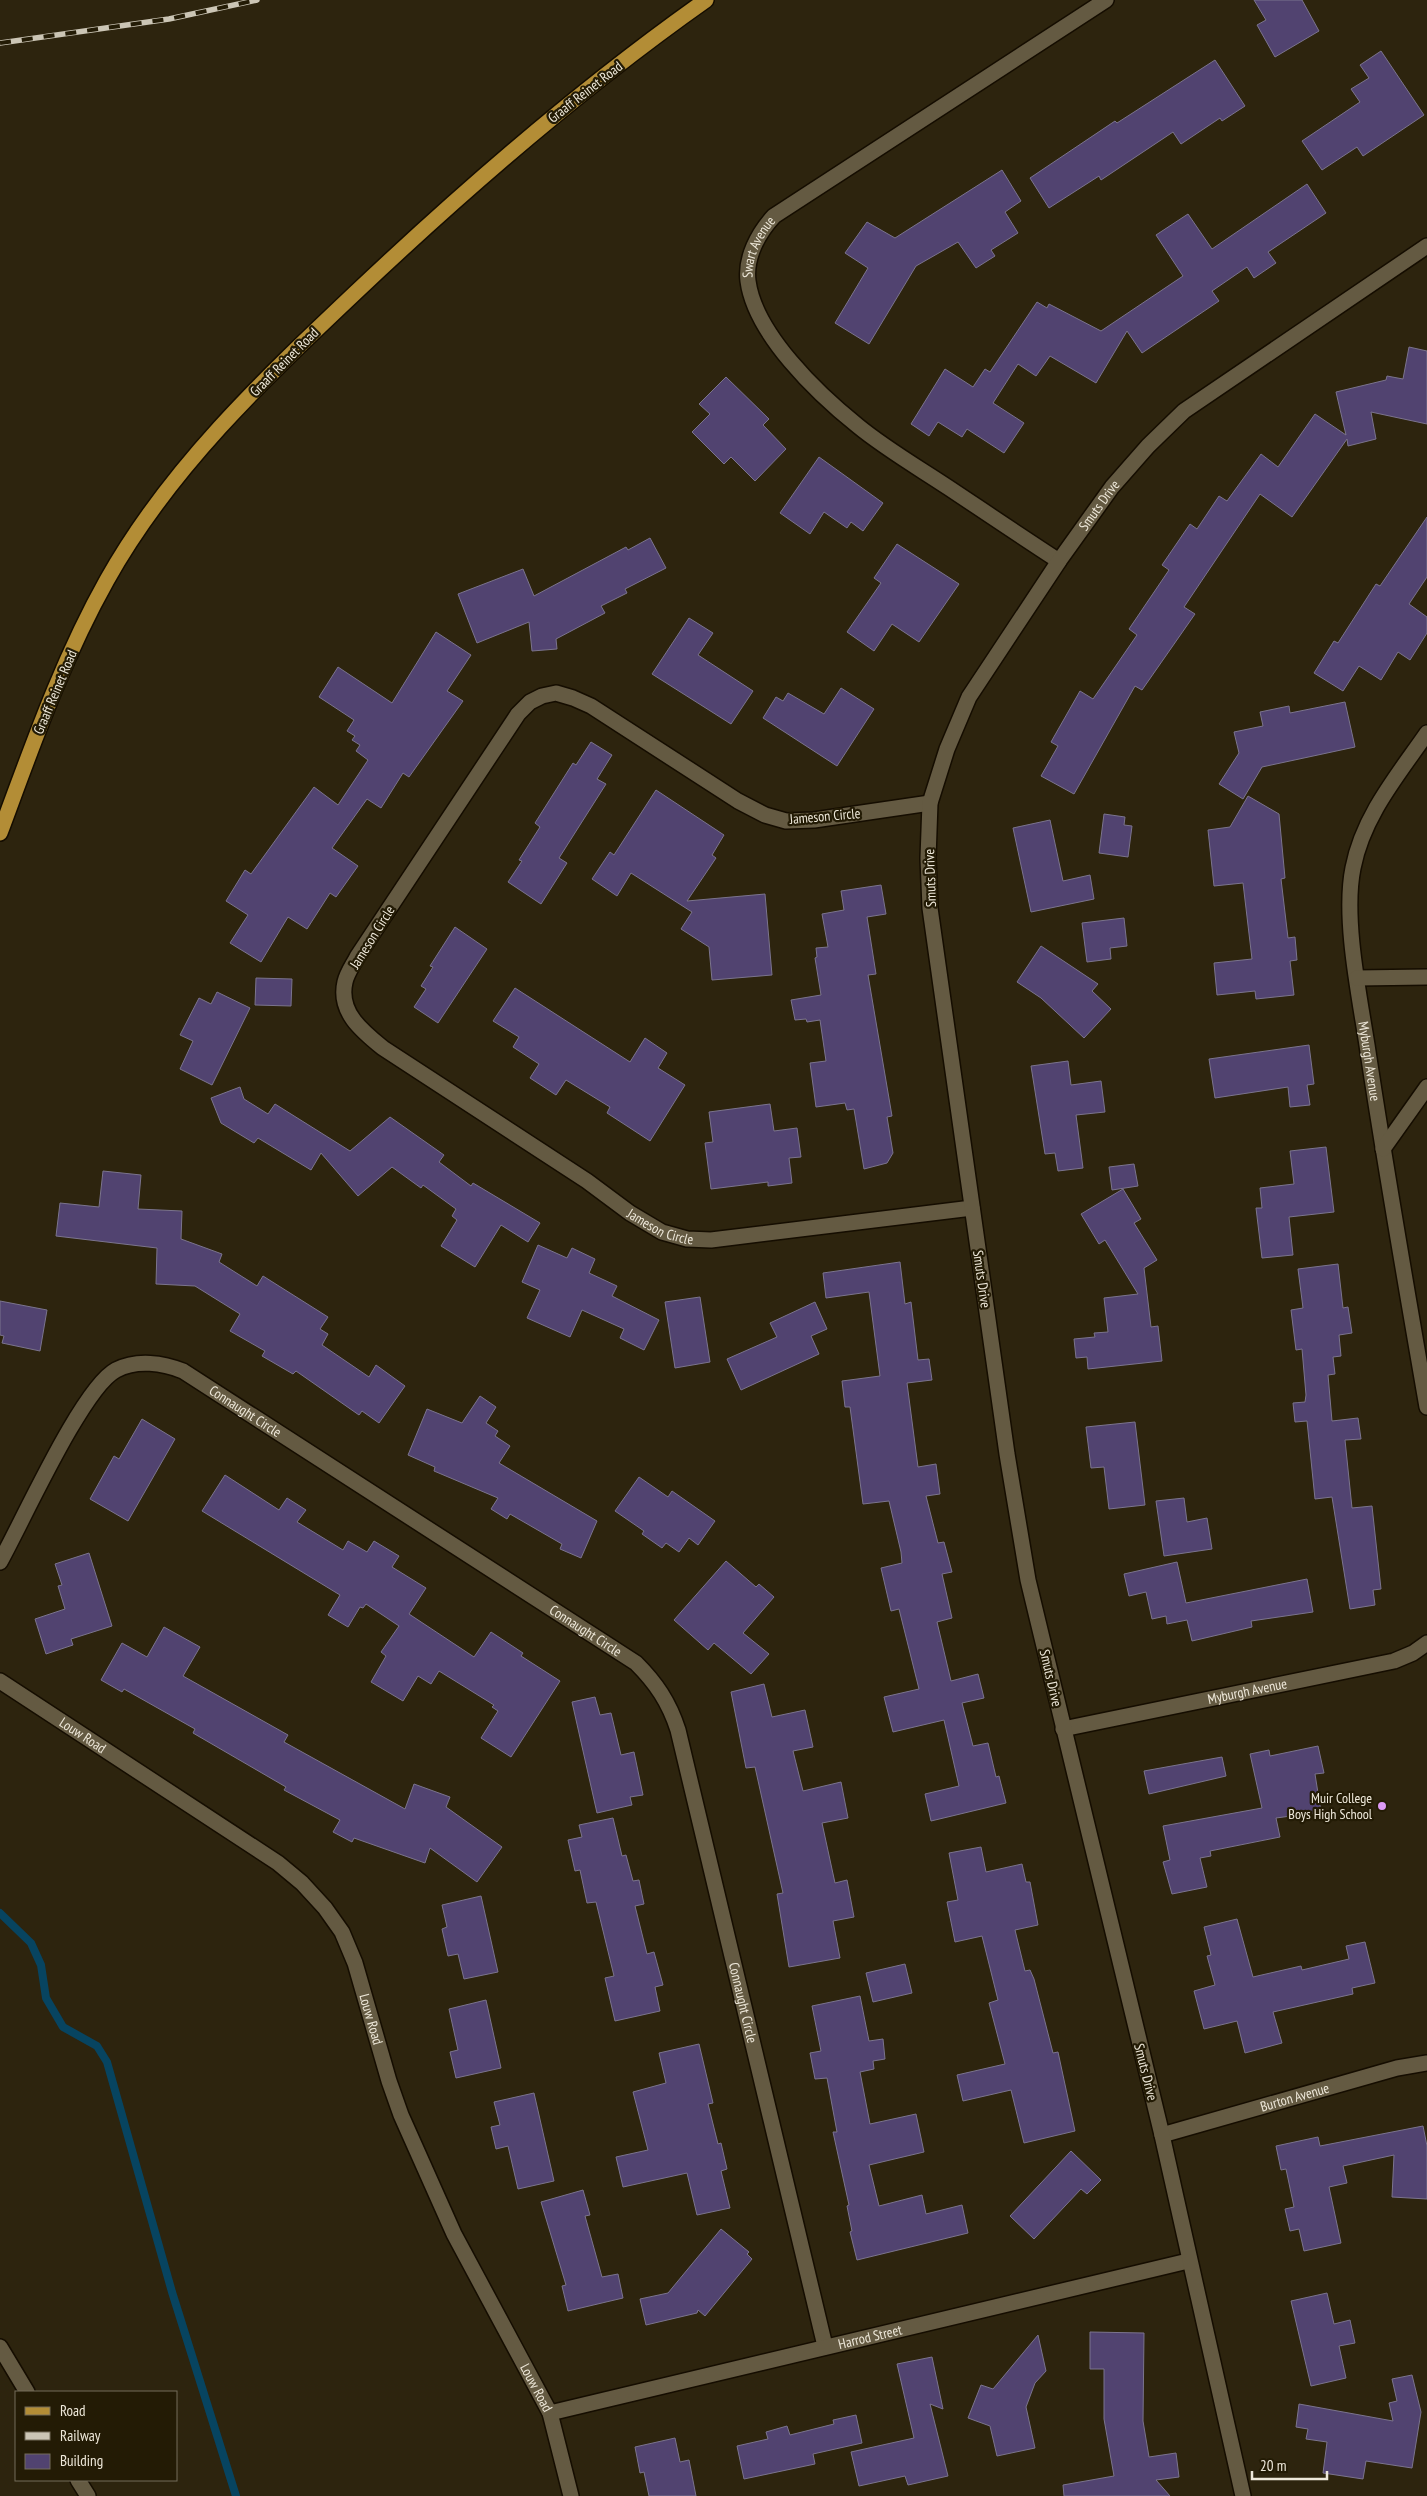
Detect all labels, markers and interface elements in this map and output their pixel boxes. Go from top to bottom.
street label: Graaff Reinet Road [544,57,626,127]
street label: Swart Avenue [739,212,779,278]
street label: Graaff Reinet Road [246,324,322,400]
street label: Smuts Drive [1075,476,1123,534]
street label: Graaff Reinet Road [29,647,81,737]
street label: Jameson Circle [788,804,861,828]
street label: Smuts Drive [920,848,940,907]
street label: Jameson Circle [345,902,399,973]
street label: Myburgh Avenue [1354,1020,1384,1103]
street label: Jameson Circle [623,1204,694,1248]
street label: Smuts Drive [969,1249,995,1309]
street label: Connaught Circle [206,1381,285,1441]
street label: Connaught Circle [546,1601,625,1661]
street label: Smuts Drive [1036,1648,1066,1709]
street label: Myburgh Avenue [1206,1674,1289,1708]
street label: Louw Road [56,1713,110,1757]
place label: Muir College Boys High School [1288,1789,1373,1823]
marker: Muir College Boys High School [1376,1800,1388,1812]
street label: Connaught Circle [725,1960,761,2045]
street label: Louw Road [355,1992,387,2047]
street label: Smuts Drive [1130,2042,1162,2103]
street label: Burton Avenue [1258,2079,1331,2116]
street label: Harrod Street [836,2320,904,2353]
street label: Louw Road [516,2360,557,2415]
legend [15,2391,178,2481]
text: Road [60,2401,86,2420]
text: Railway [60,2426,101,2445]
scale bar [1252,2448,1327,2480]
text: Building [60,2451,103,2470]
text: 20 m [1260,2456,1286,2475]

